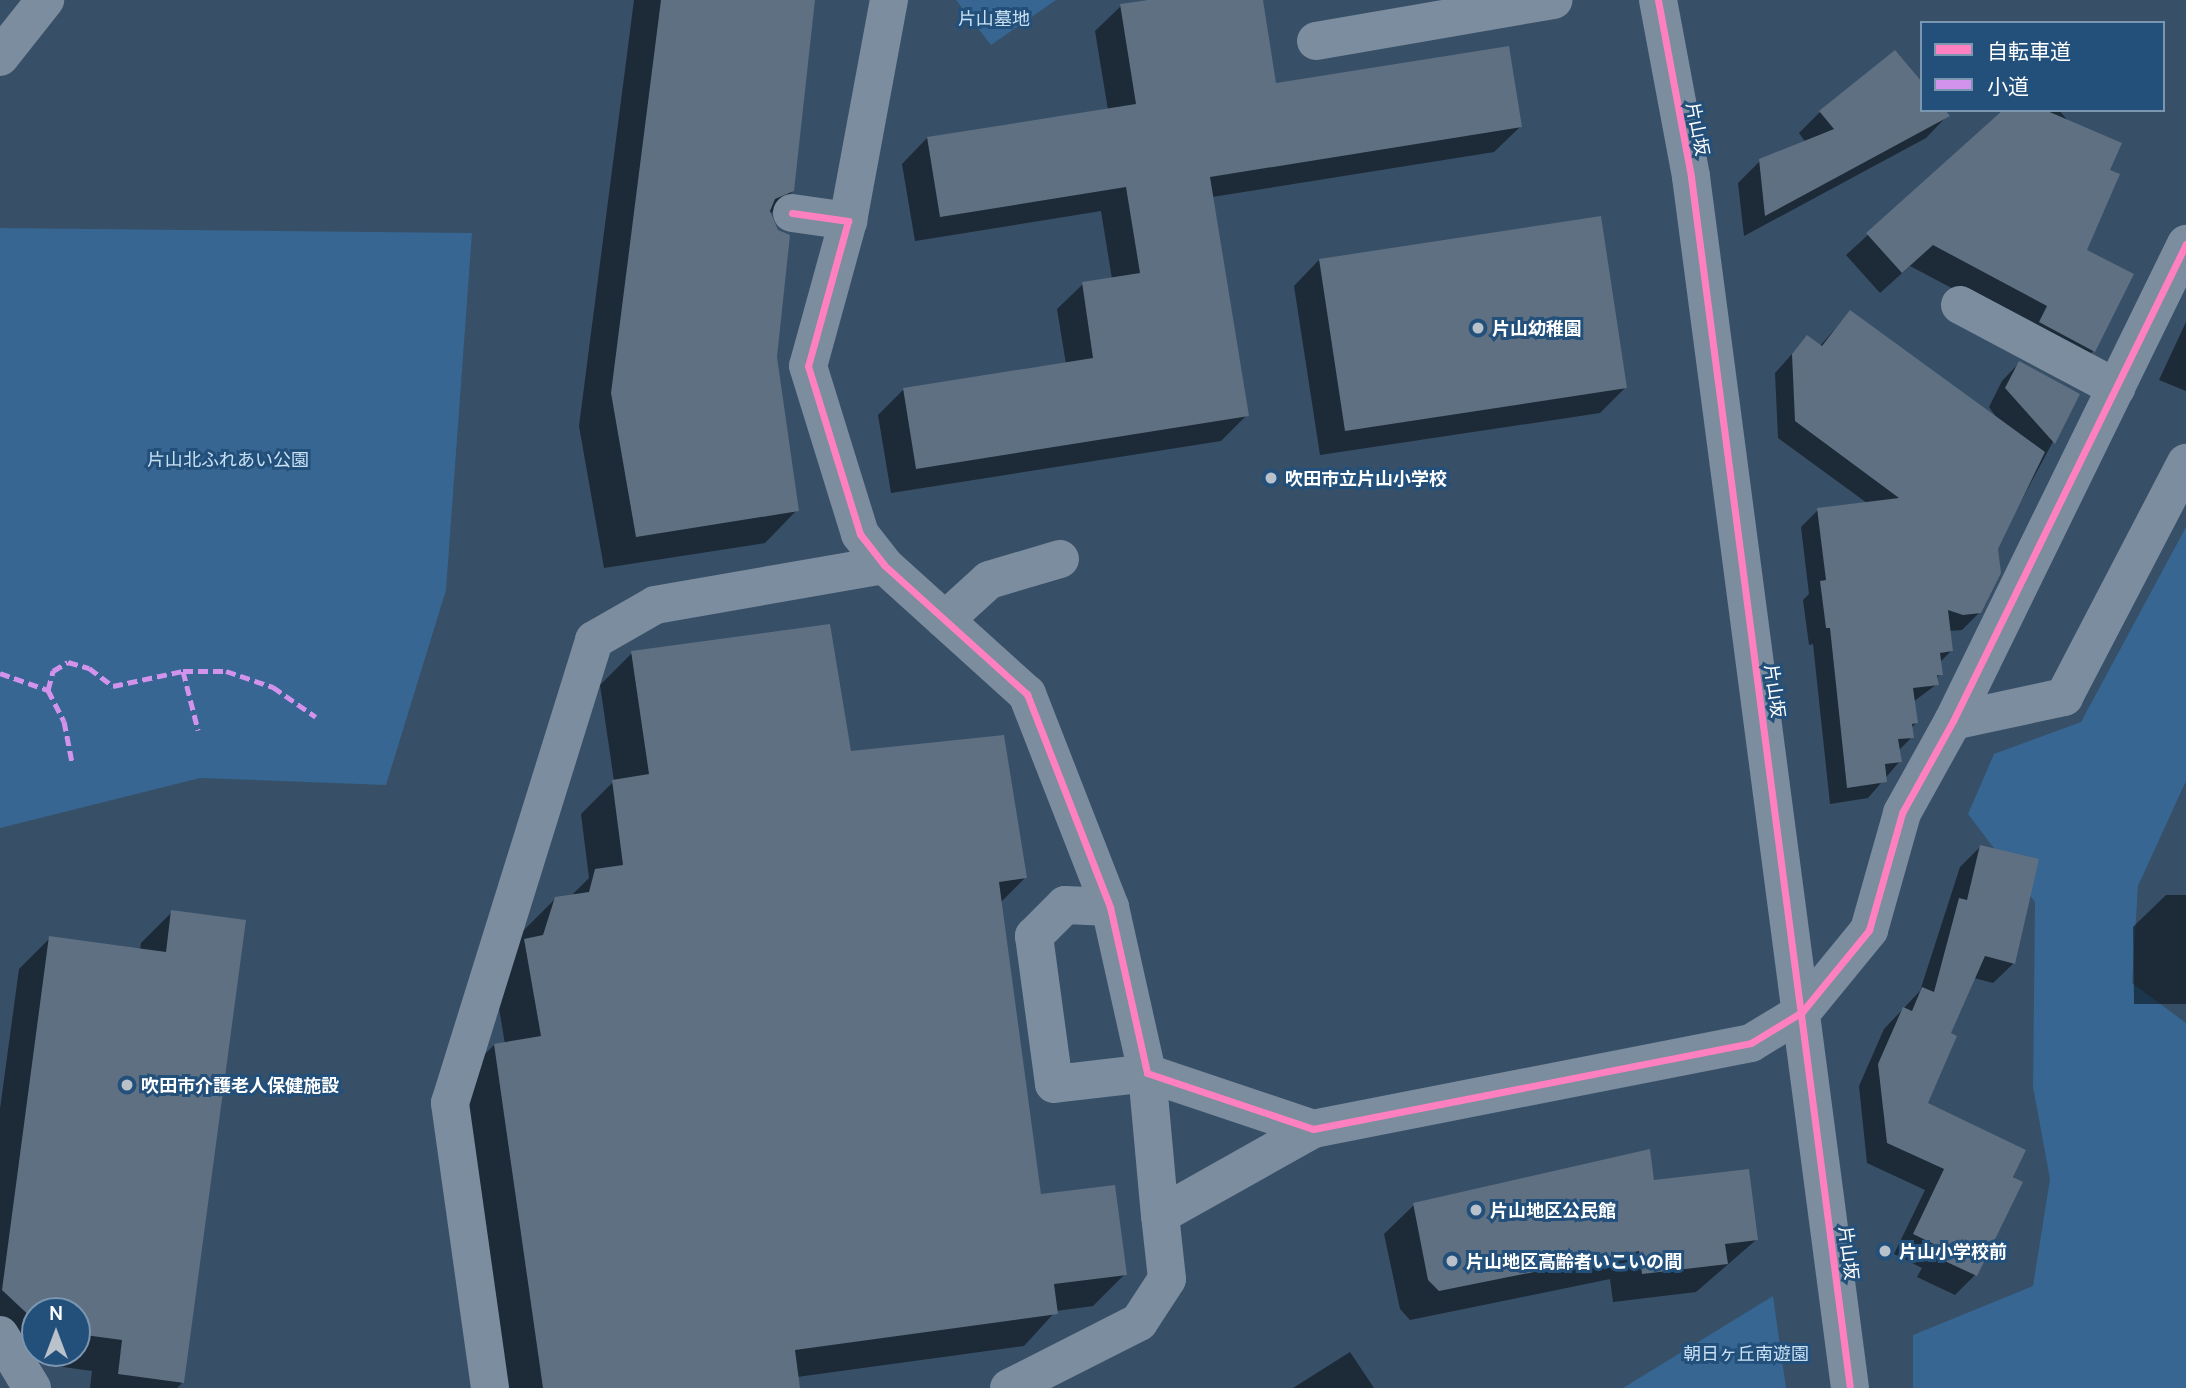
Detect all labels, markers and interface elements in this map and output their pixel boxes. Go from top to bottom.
park label: 片山墓地 [958,7,1030,29]
legend [1920,21,2165,112]
text: 自転車道 [1987,37,2071,65]
text: 小道 [1987,72,2029,100]
street label: 片山坂 [1682,100,1714,158]
place label: 片山幼稚園 [1492,317,1582,339]
marker: 片山幼稚園 [1470,320,1486,336]
park label: 片山北ふれあい公園 [147,448,309,470]
place label: 吹田市立片山小学校 [1285,467,1447,489]
marker: 吹田市立片山小学校 [1263,470,1279,486]
street label: 片山坂 [1761,663,1789,719]
place label: 吹田市介護老人保健施設 [141,1074,339,1096]
marker: 吹田市介護老人保健施設 [119,1077,135,1093]
place label: 片山地区公民館 [1490,1199,1616,1221]
marker: 片山地区公民館 [1468,1202,1484,1218]
street label: 片山坂 [1835,1225,1863,1281]
place label: 片山小学校前 [1899,1240,2007,1262]
marker: 片山小学校前 [1877,1243,1893,1259]
place label: 片山地区高齢者いこいの間 [1466,1250,1682,1272]
marker: 片山地区高齢者いこいの間 [1444,1253,1460,1269]
north arrow [21,1297,91,1367]
text: N [49,1300,63,1326]
park label: 朝日ヶ丘南遊園 [1683,1342,1809,1364]

